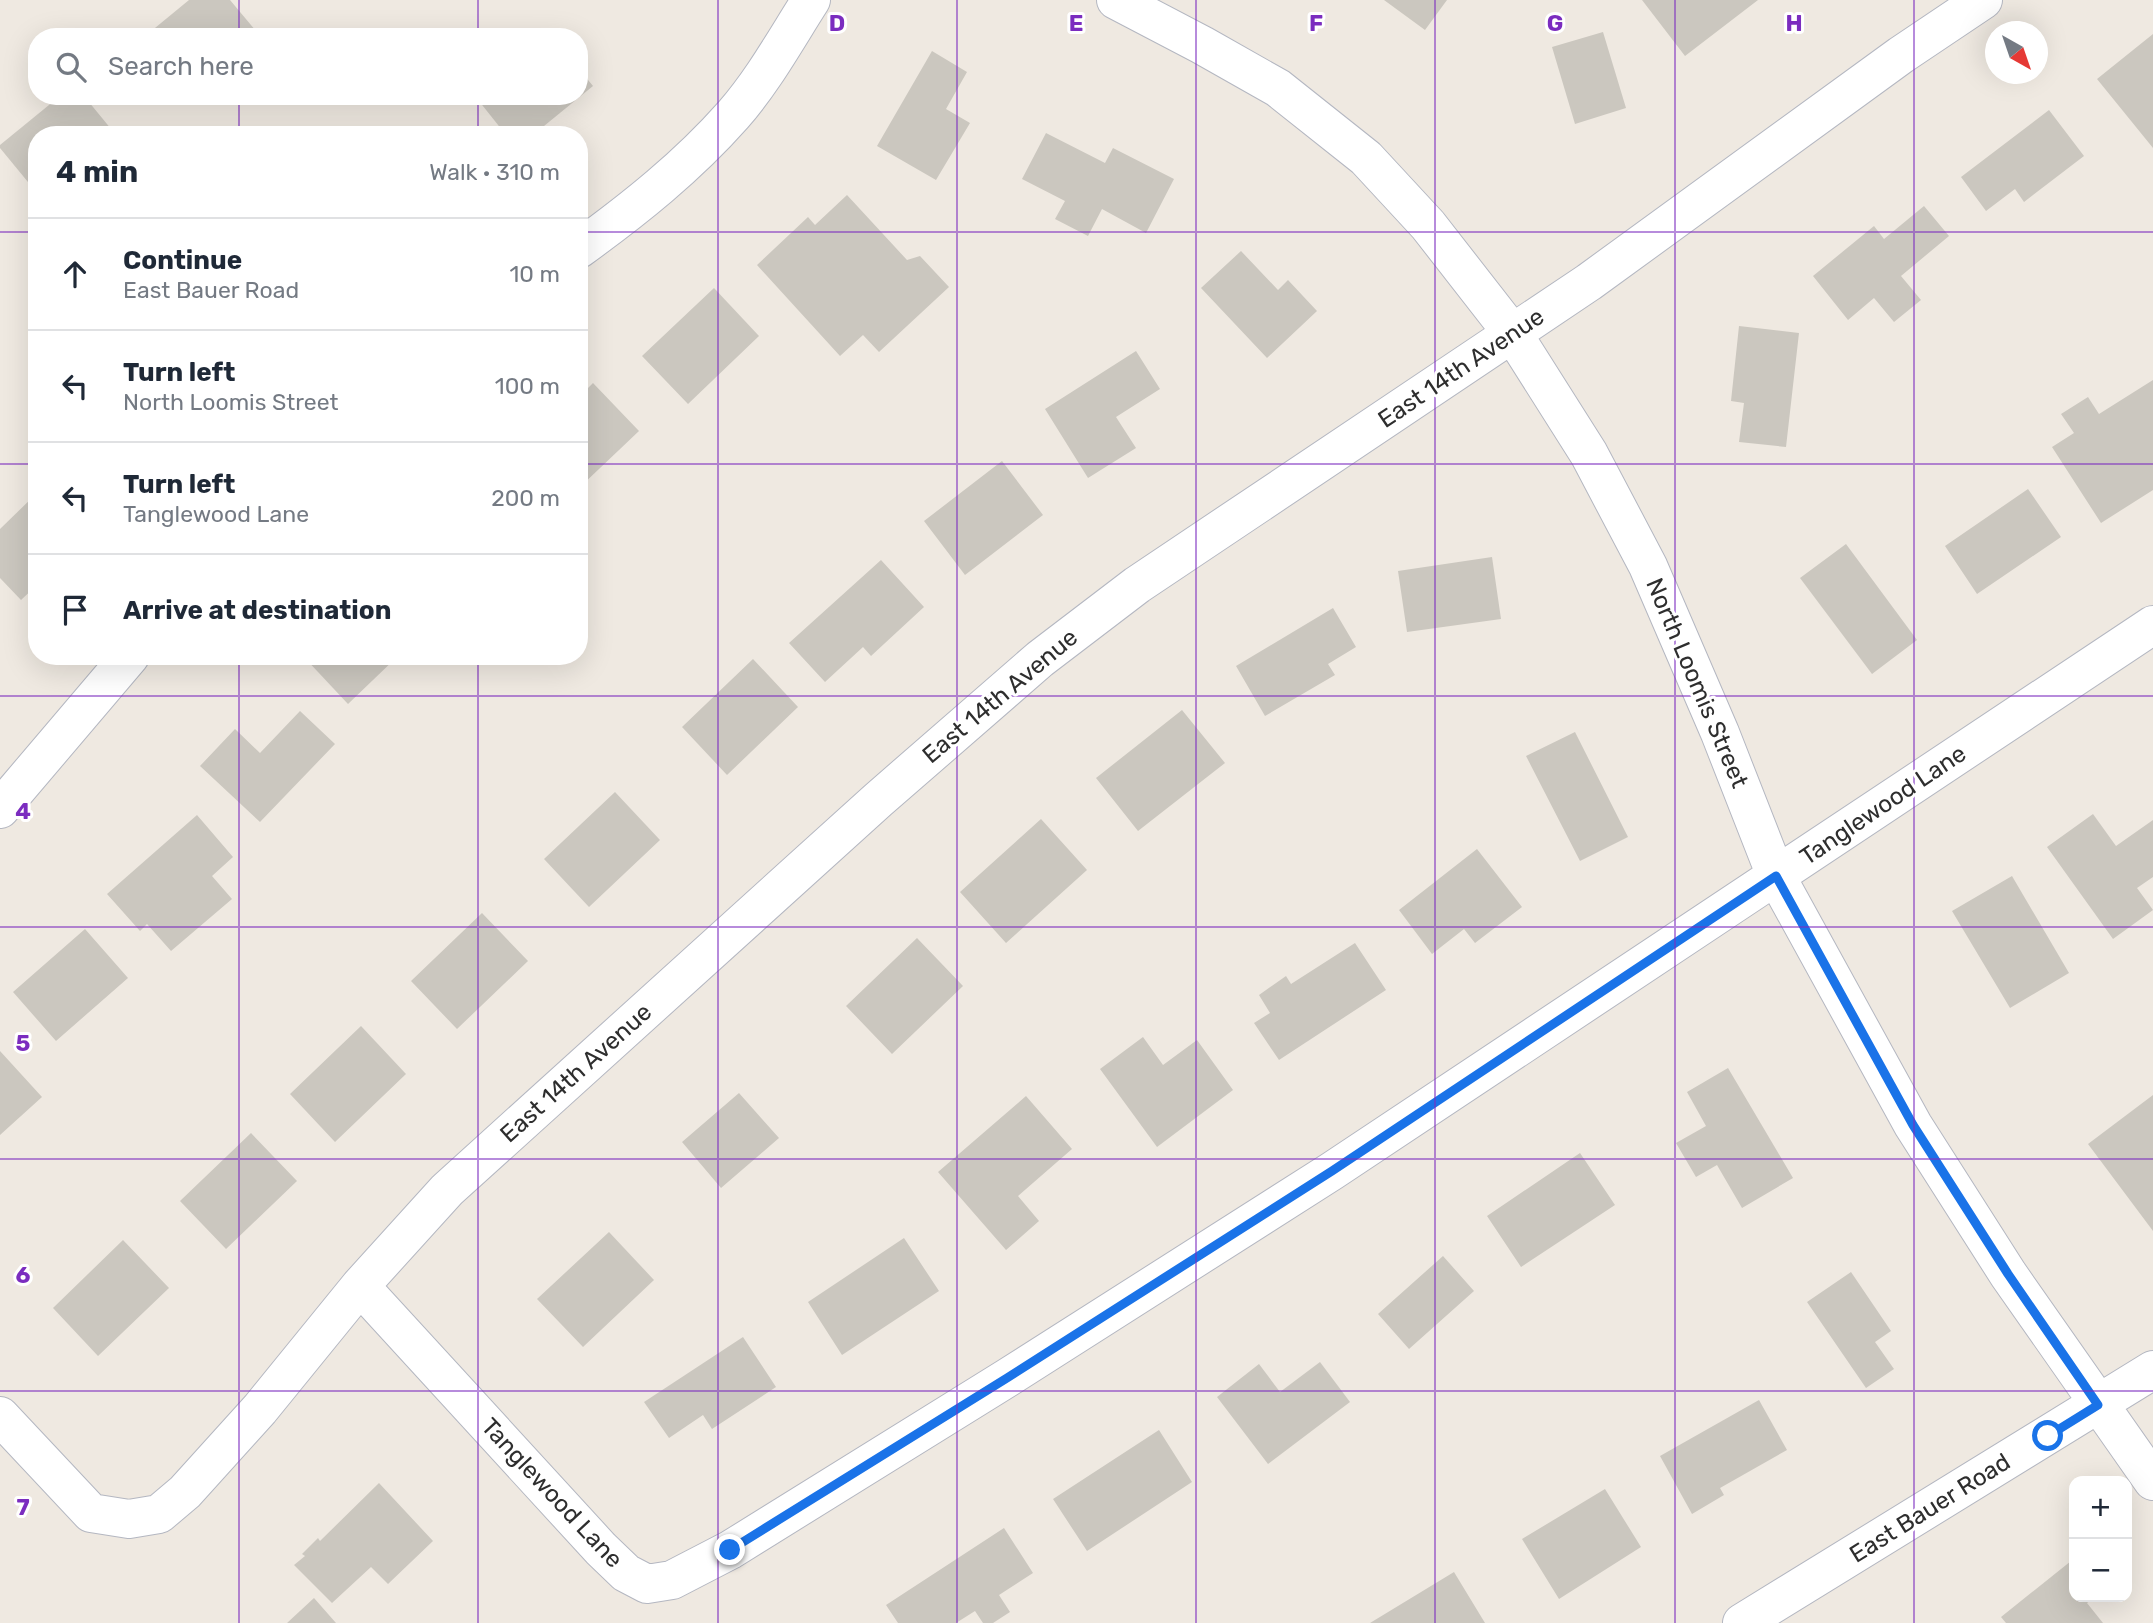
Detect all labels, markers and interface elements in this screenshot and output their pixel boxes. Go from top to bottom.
text: D [829,9,845,37]
text: E [1069,9,1083,37]
text: F [1309,9,1323,37]
text: G [1547,9,1563,37]
text: H [1785,9,1803,37]
north arrow [1985,21,2048,84]
search box [28,28,588,105]
icon: search [52,48,90,86]
text: Search here [108,51,254,82]
text: 4 min [56,154,138,190]
text: Walk · 310 m [429,158,560,186]
text: Continue [123,245,242,276]
icon: ahead [56,255,94,293]
text: 10 m [509,260,560,288]
text: East Bauer Road [123,276,299,304]
street label: East 14th Avenue [1373,302,1549,434]
text: Turn left [123,357,235,388]
icon: left [56,367,94,405]
text: 100 m [495,372,560,400]
text: North Loomis Street [123,388,339,416]
text: Turn left [123,469,235,500]
icon: left [56,479,94,517]
text: 200 m [491,484,560,512]
text: Tanglewood Lane [123,500,309,528]
street label: North Loomis Street [1640,574,1754,792]
icon: arrive [56,591,94,629]
text: Arrive at destination [123,595,391,626]
street label: East 14th Avenue [917,623,1083,769]
street label: Tanglewood Lane [1795,739,1971,871]
text: 4 [15,797,31,825]
street label: East 14th Avenue [495,998,657,1148]
text: 5 [16,1029,31,1057]
text: 6 [16,1261,31,1289]
street label: Tanglewood Lane [476,1412,628,1574]
route start [2032,1420,2063,1451]
street label: East Bauer Road [1845,1447,2015,1569]
map controls [2069,1476,2132,1602]
button: + [2069,1476,2132,1539]
text: 7 [16,1493,30,1521]
route end [714,1534,745,1565]
button: − [2069,1539,2132,1602]

